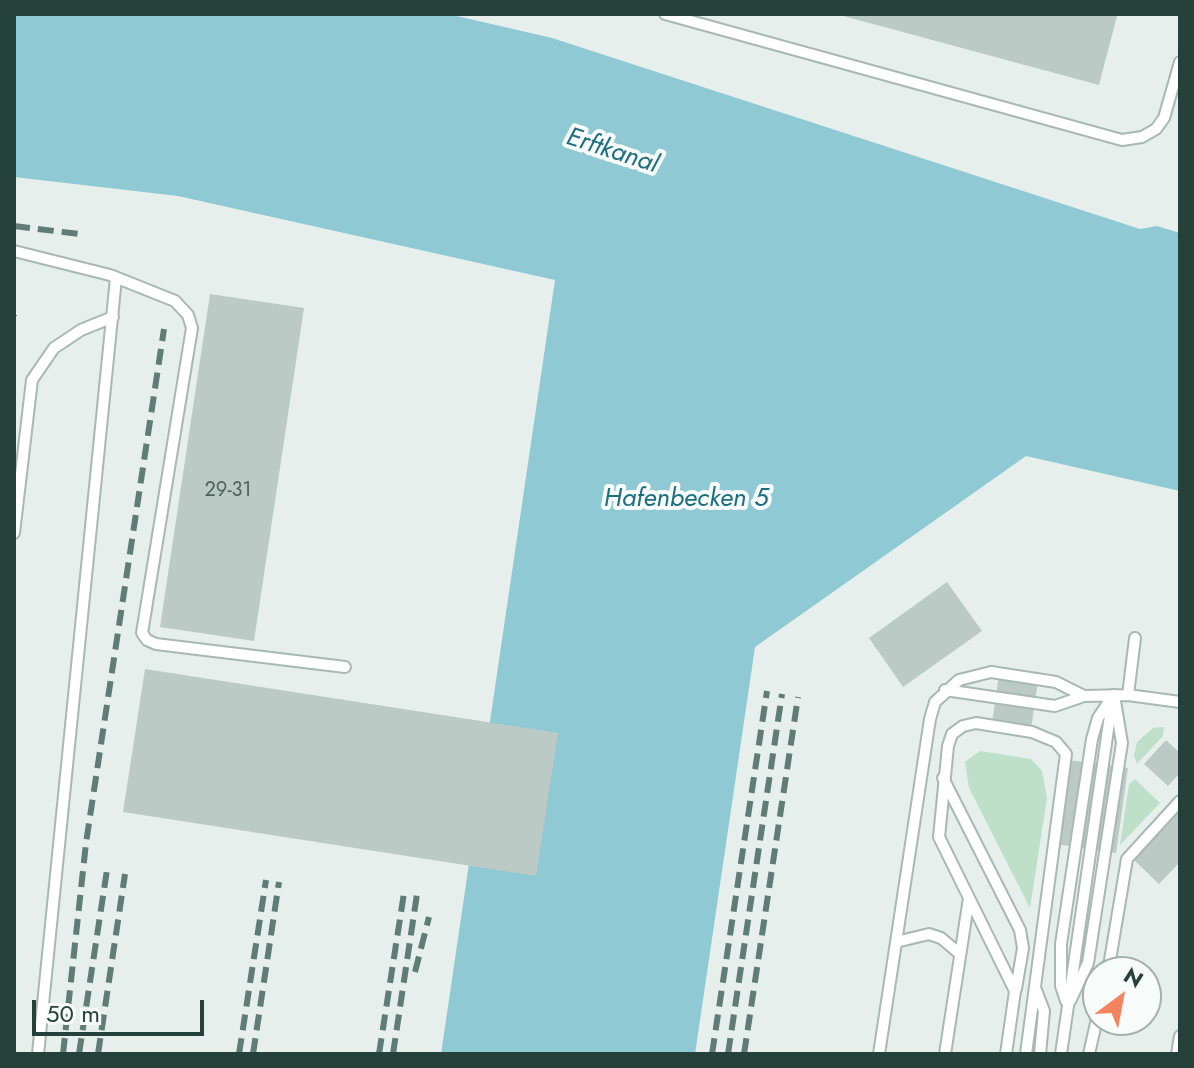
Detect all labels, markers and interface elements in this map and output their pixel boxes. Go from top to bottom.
water label: Erftkanal [562,123,662,181]
house number: 29-31 [204,479,252,503]
water label: Hafenbecken 5 [604,484,768,516]
north arrow [1082,956,1162,1036]
text: N [1118,959,1150,996]
scale bar [36,984,208,1034]
text: 50 m [46,996,100,1031]

